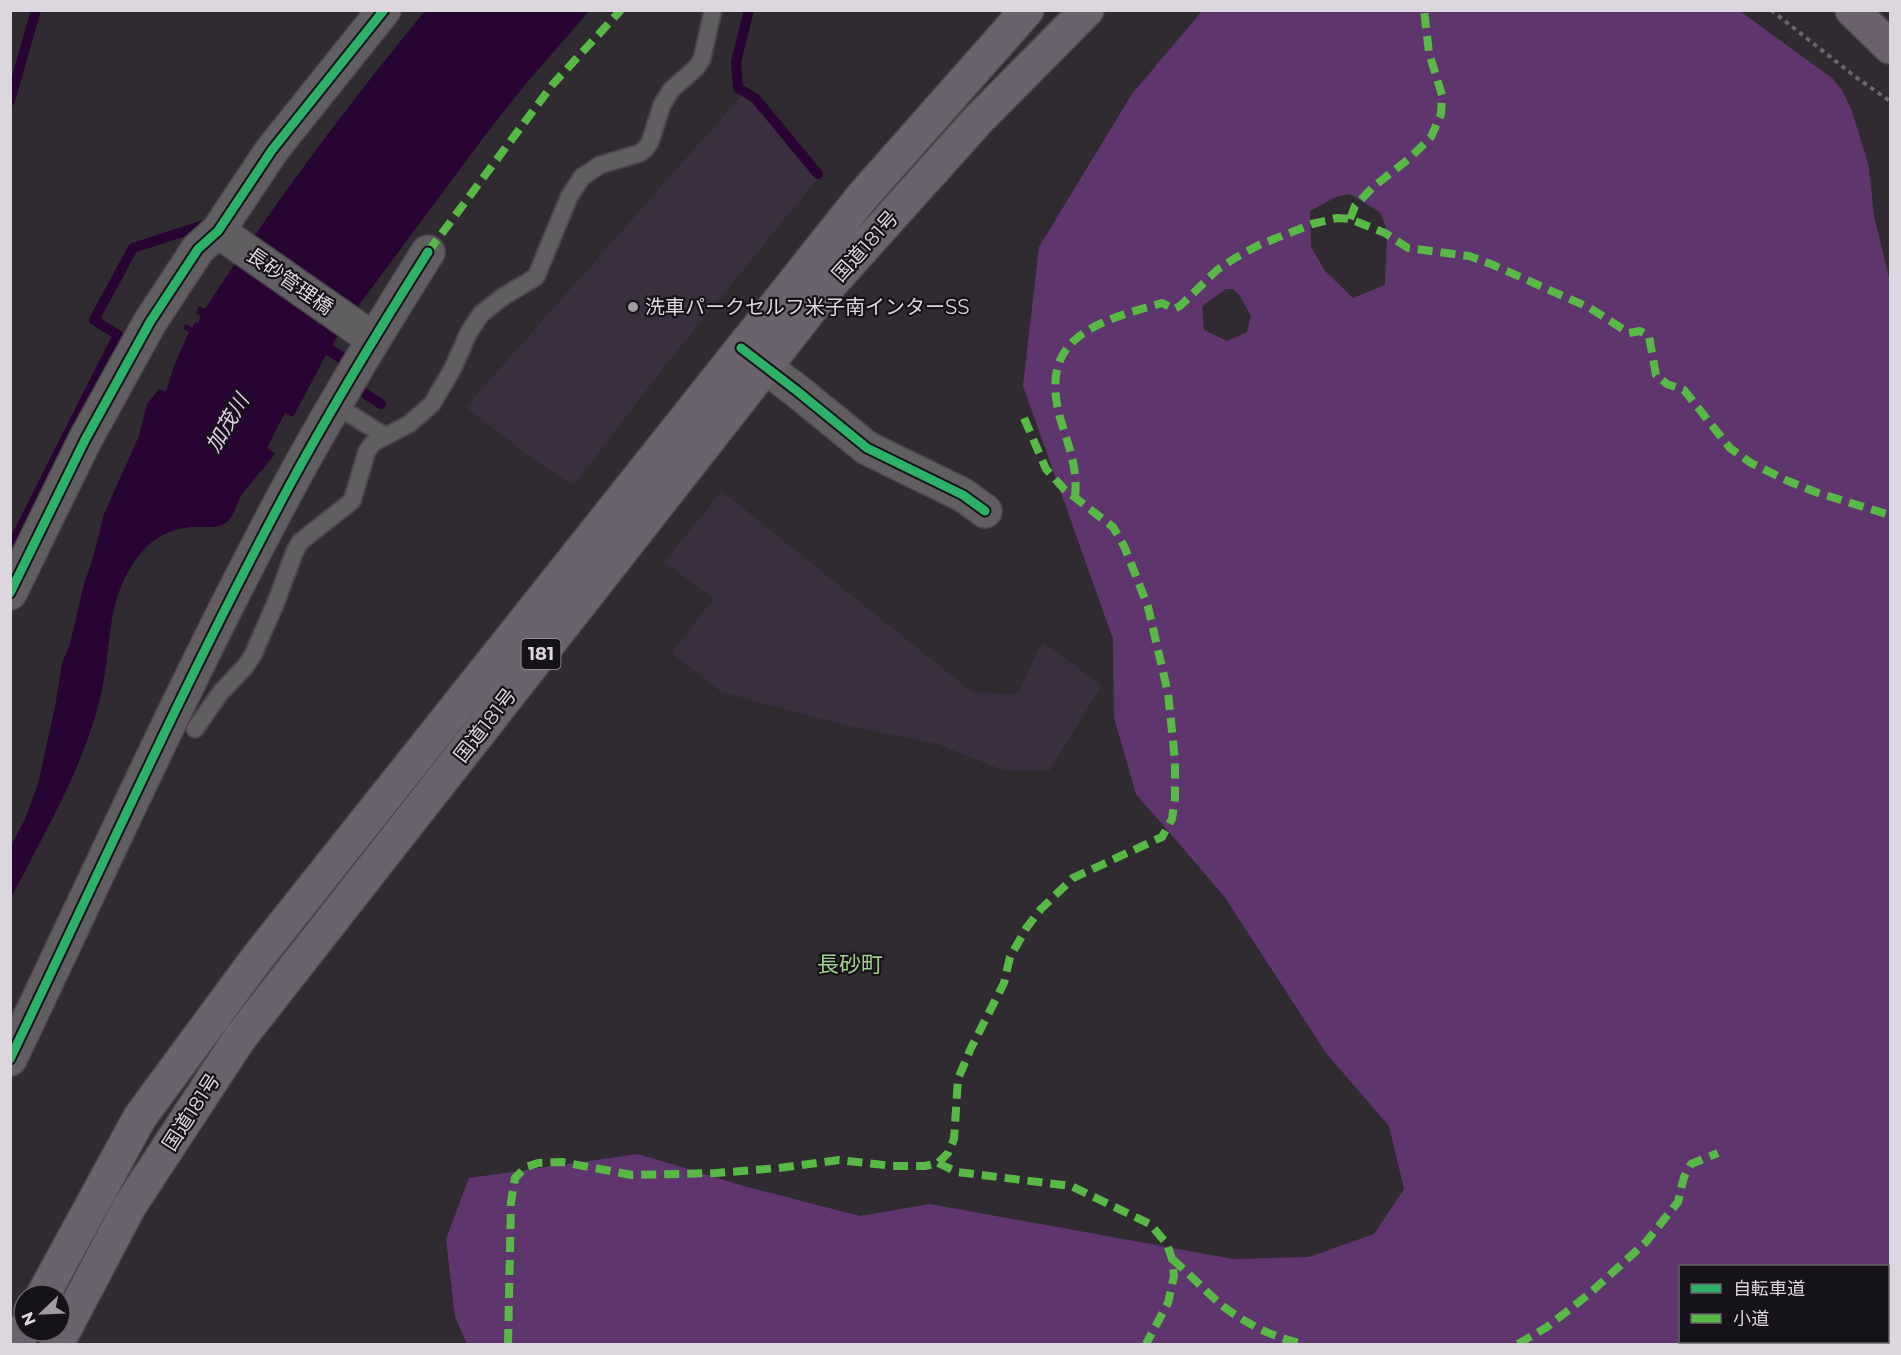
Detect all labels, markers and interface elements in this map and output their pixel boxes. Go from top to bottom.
street label: 国道181号 [827,206,903,286]
street label: 長砂管理橋 [242,242,338,320]
place label: 洗車パークセルフ米子南インターSS [645,295,970,319]
marker: 洗車パークセルフ米子南インターSS [626,300,640,314]
water label: 加茂川 [200,388,255,456]
road number: 181 [522,639,560,669]
street label: 国道181号 [449,683,521,767]
district label: 長砂町 [817,951,883,978]
street label: 国道181号 [157,1069,225,1155]
legend [1679,1265,1889,1343]
text: 自転車道 [1733,1278,1805,1300]
north arrow [12,1283,72,1343]
text: 小道 [1733,1308,1769,1330]
text: N [17,1309,40,1328]

